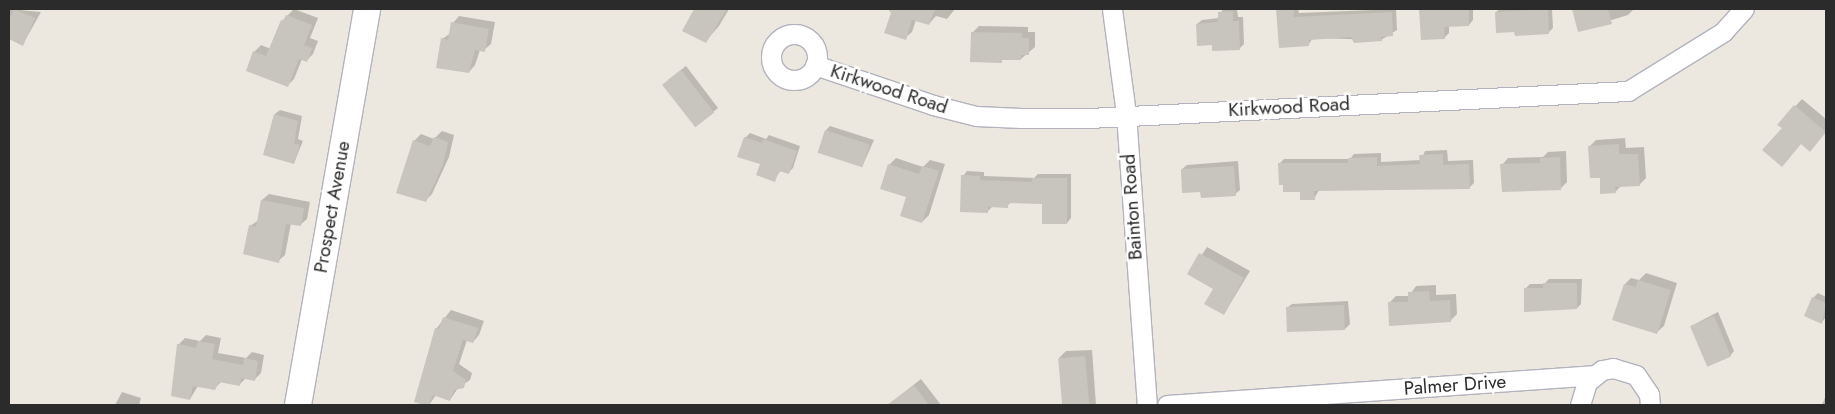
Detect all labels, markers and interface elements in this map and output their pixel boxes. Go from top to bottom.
street label: Kirkwood Road [828,59,950,119]
street label: Kirkwood Road [1228,92,1350,122]
street label: Prospect Avenue [309,139,355,275]
street label: Bainton Road [1117,153,1147,261]
street label: Palmer Drive [1403,370,1507,400]

